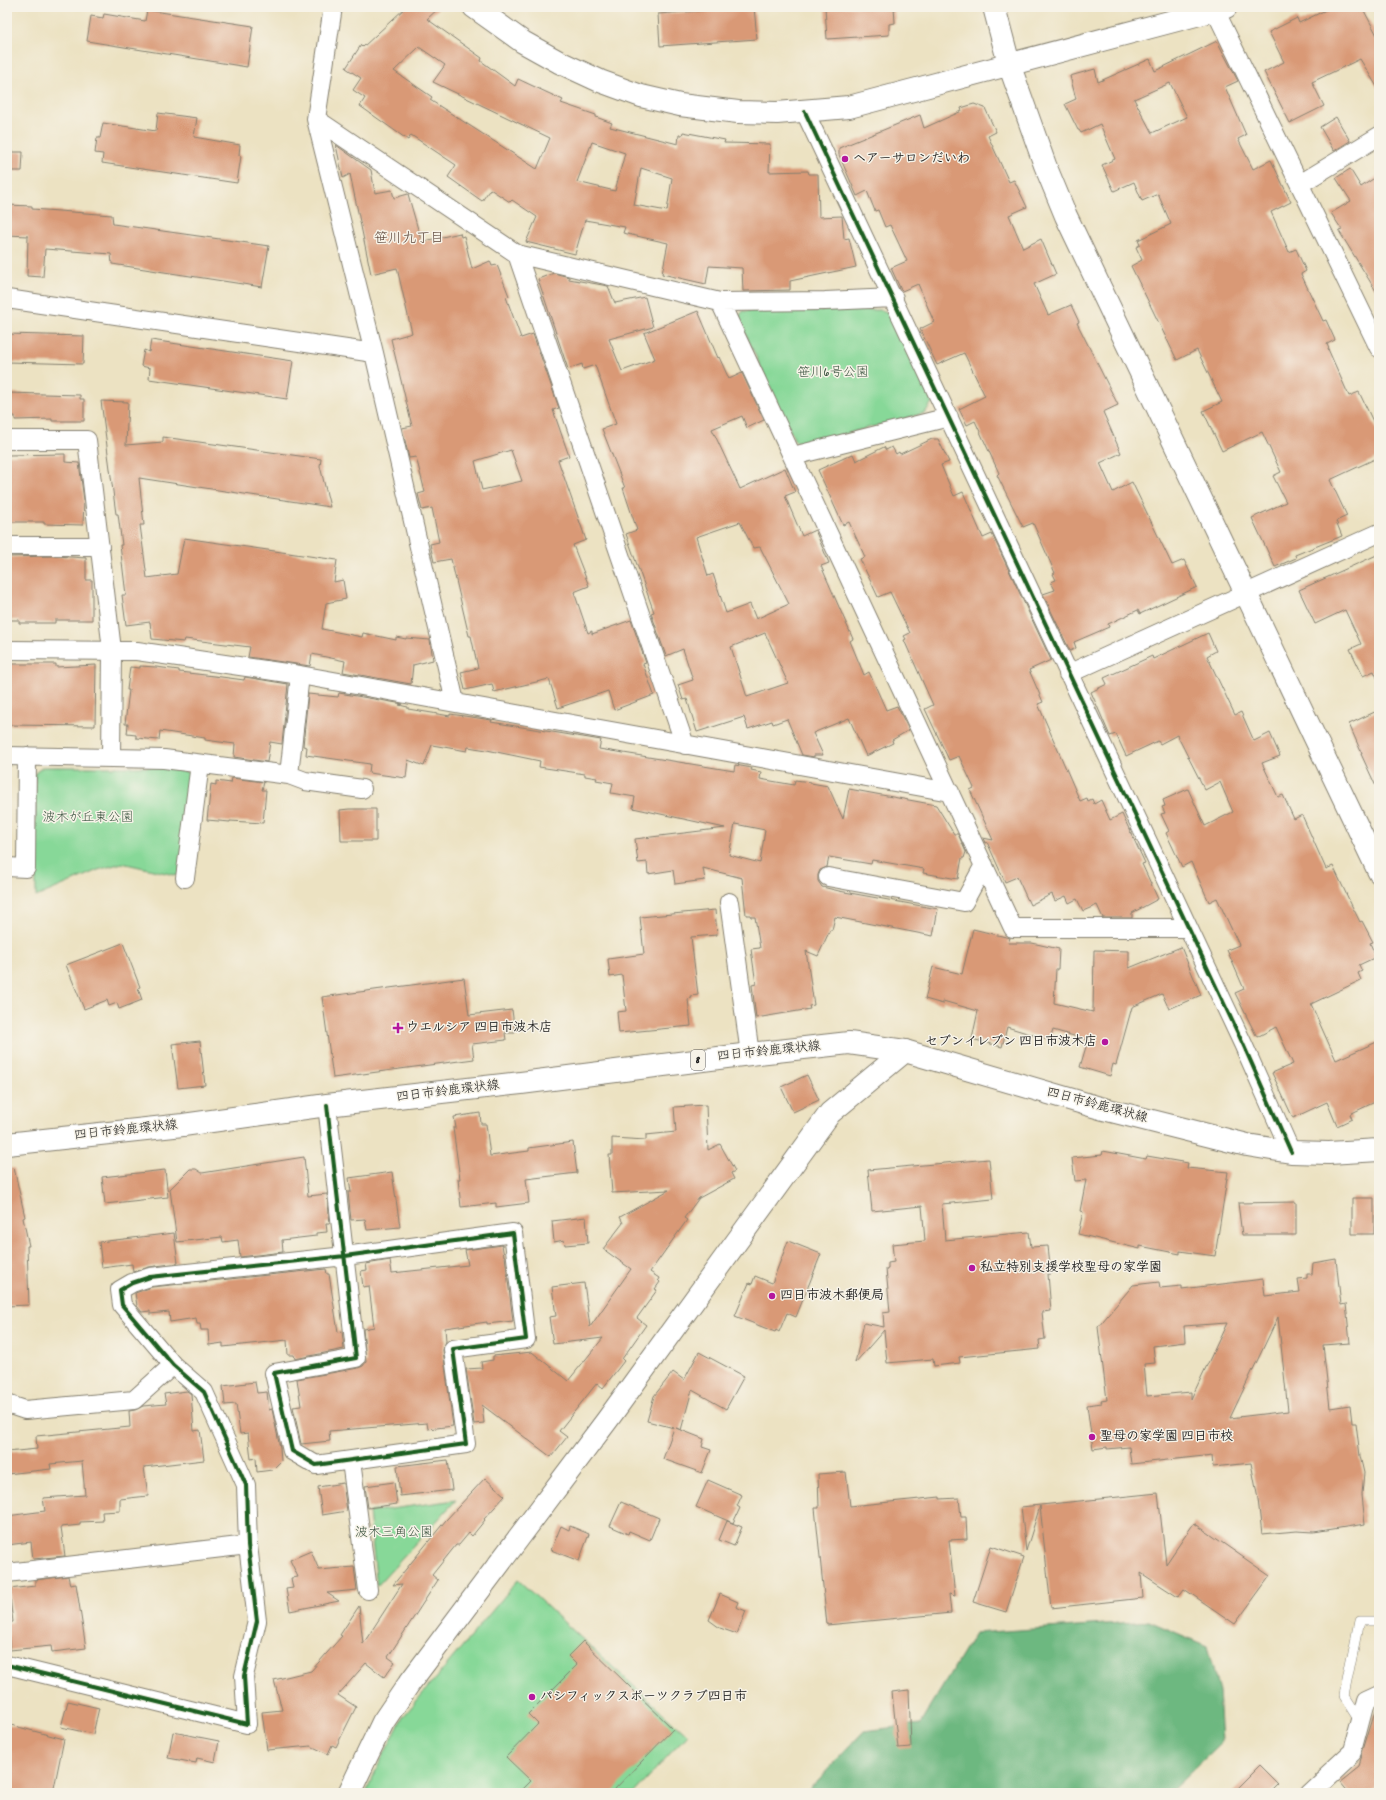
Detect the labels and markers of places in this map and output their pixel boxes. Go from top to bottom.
place label: ヘアーサロンだいわ [853,150,970,169]
marker: ヘアーサロンだいわ [840,154,850,164]
place label: ウエルシア 四日市波木店 [406,1019,552,1038]
marker: ウエルシア 四日市波木店 [393,1023,403,1033]
place label: セブンイレブン 四日市波木店 [925,1033,1097,1052]
marker: セブンイレブン 四日市波木店 [1100,1037,1110,1047]
place label: 私立特別支援学校聖母の家学園 [980,1259,1162,1278]
marker: 私立特別支援学校聖母の家学園 [967,1263,977,1273]
place label: 四日市波木郵便局 [780,1287,884,1306]
marker: 四日市波木郵便局 [767,1291,777,1301]
place label: 聖母の家学園 四日市校 [1100,1428,1233,1447]
marker: 聖母の家学園 四日市校 [1087,1432,1097,1442]
place label: パシフィックスポーツクラブ四日市 [540,1688,747,1707]
marker: パシフィックスポーツクラブ四日市 [527,1692,537,1702]

